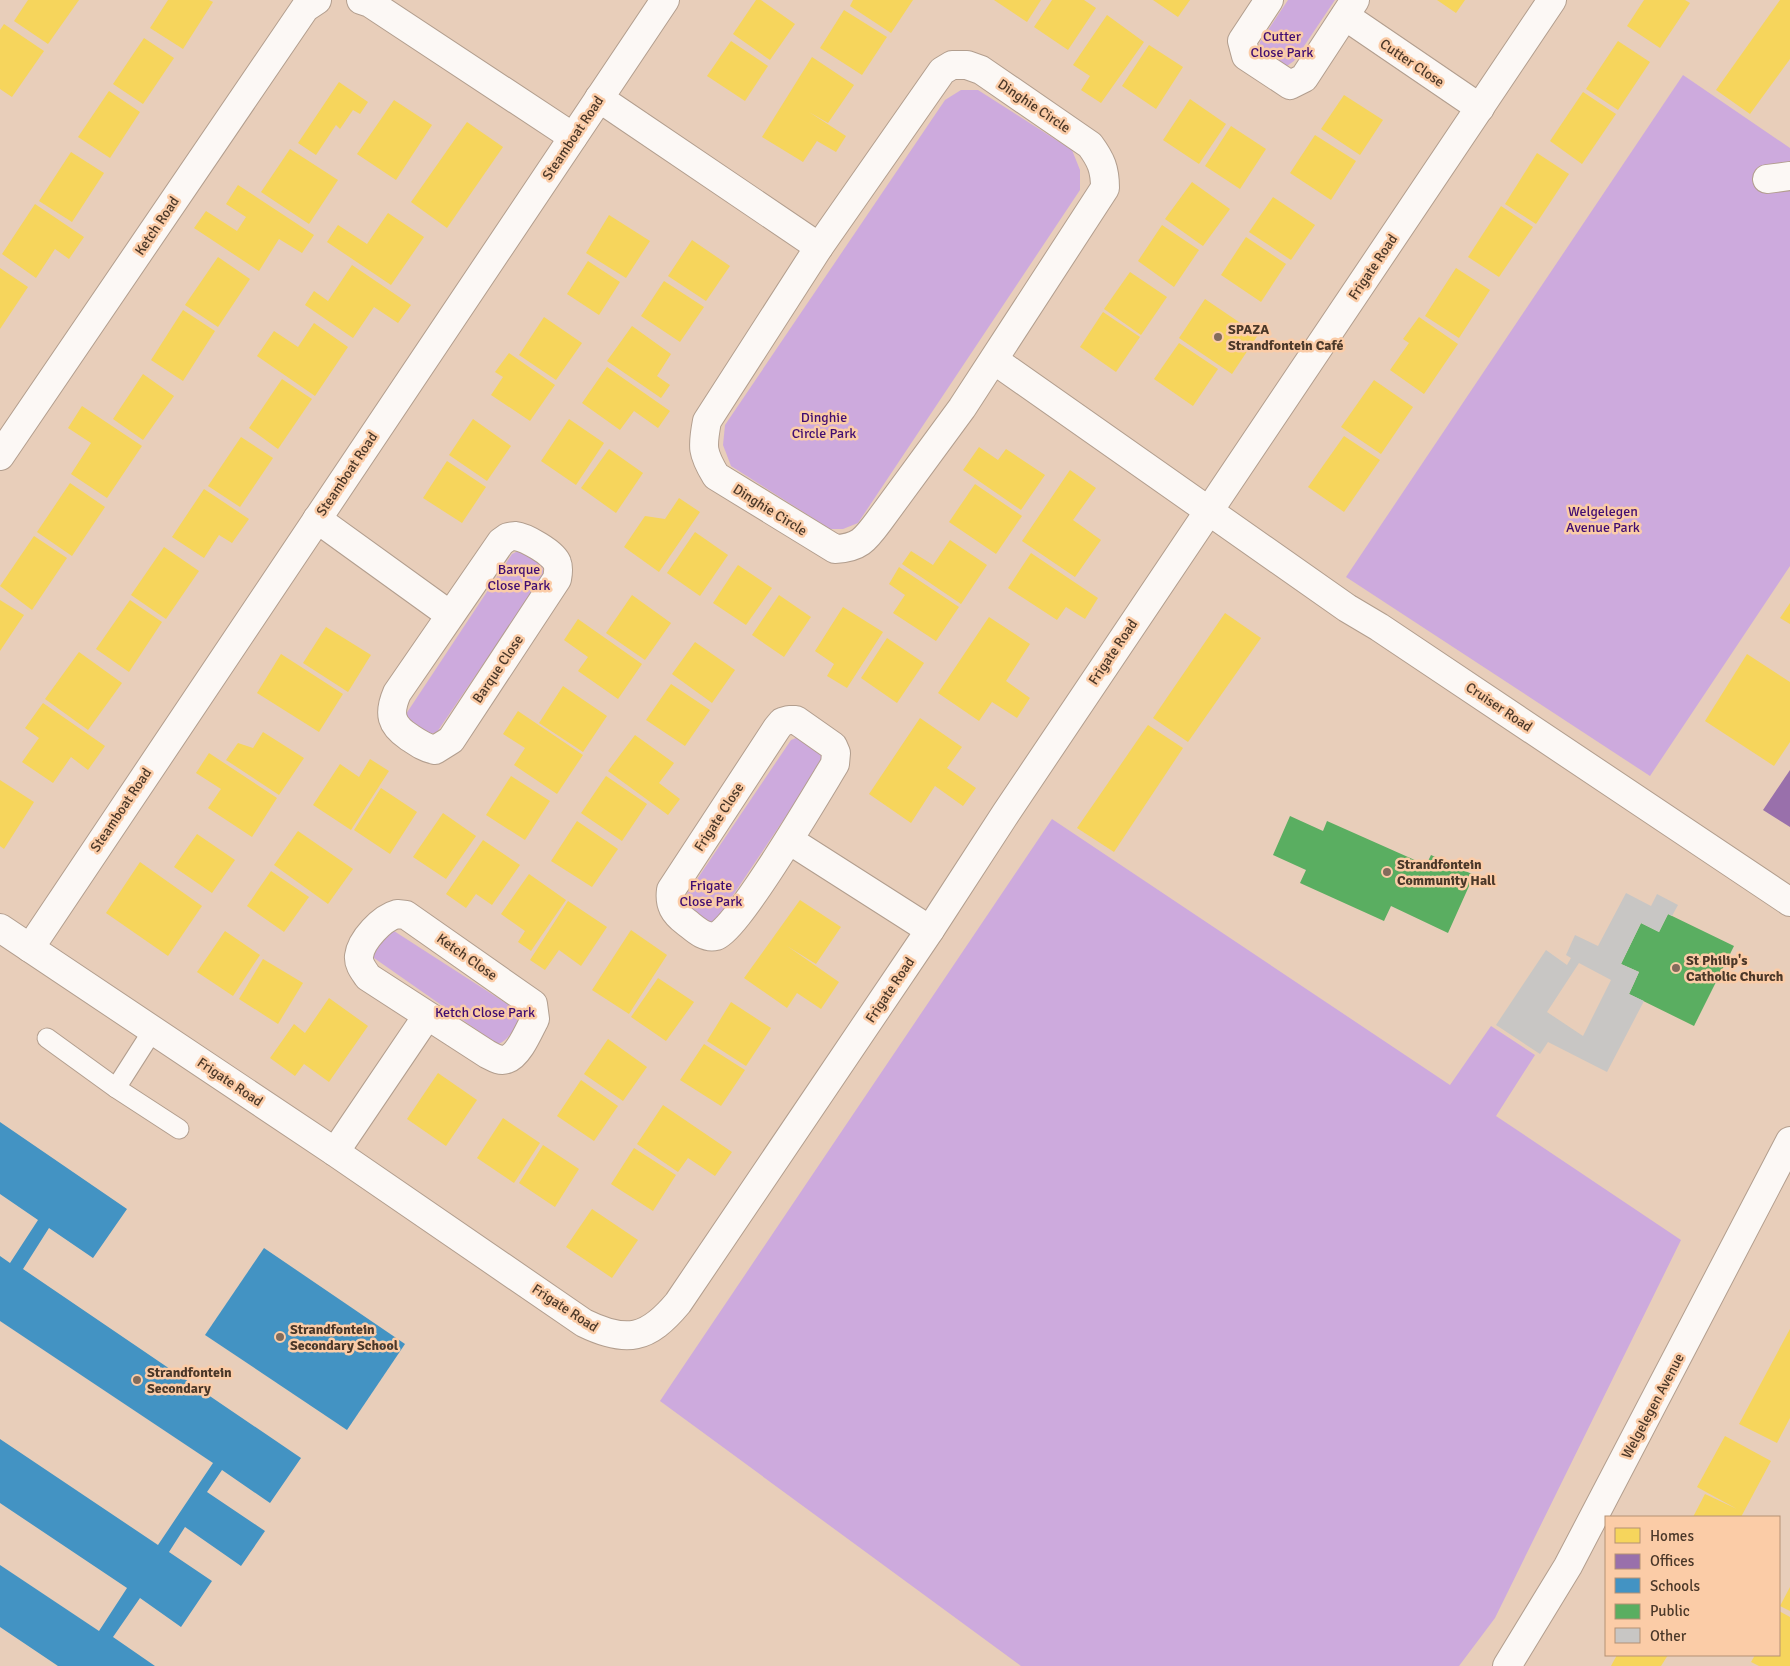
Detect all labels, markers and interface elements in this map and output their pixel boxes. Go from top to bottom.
park label: Cutter Close Park [1251,28,1313,61]
street label: Cutter Close [1377,35,1447,91]
street label: Dinghie Circle [994,75,1074,137]
street label: Steamboat Road [539,93,607,183]
street label: Ketch Road [131,193,183,259]
street label: Frigate Road [1345,231,1401,303]
place label: SPAZA Strandfontein Café [1228,321,1343,354]
marker: SPAZA Strandfontein Café [1212,331,1224,343]
park label: Dinghie Circle Park [792,409,856,442]
street label: Steamboat Road [313,429,381,519]
street label: Dinghie Circle [730,481,810,539]
park label: Welgelegen Avenue Park [1566,503,1640,536]
park label: Barque Close Park [488,561,550,594]
street label: Frigate Road [1085,616,1141,688]
street label: Barque Close [469,632,527,706]
street label: Cruiser Road [1463,679,1535,735]
street label: Steamboat Road [87,765,155,855]
street label: Frigate Close [691,780,747,854]
place label: Strandfontein Community Hall [1397,856,1496,889]
marker: Strandfontein Community Hall [1381,866,1393,878]
park label: Frigate Close Park [680,877,742,910]
street label: Ketch Close [433,930,501,984]
place label: St Philip's Catholic Church [1686,952,1784,985]
street label: Frigate Road [862,954,918,1026]
marker: St Philip's Catholic Church [1670,962,1682,974]
park label: Ketch Close Park [435,1004,535,1021]
street label: Frigate Road [194,1054,266,1110]
street label: Frigate Road [529,1280,601,1336]
place label: Strandfontein Secondary School [290,1321,399,1354]
marker: Strandfontein Secondary School [274,1331,286,1343]
street label: Welgelegen Avenue [1618,1351,1688,1461]
place label: Strandfontein Secondary [147,1364,232,1397]
marker: Strandfontein Secondary [131,1374,143,1386]
legend [1605,1516,1780,1656]
text: Homes [1650,1527,1694,1545]
text: Offices [1650,1552,1695,1570]
text: Schools [1650,1577,1701,1595]
text: Public [1650,1602,1690,1620]
text: Other [1650,1627,1687,1645]

